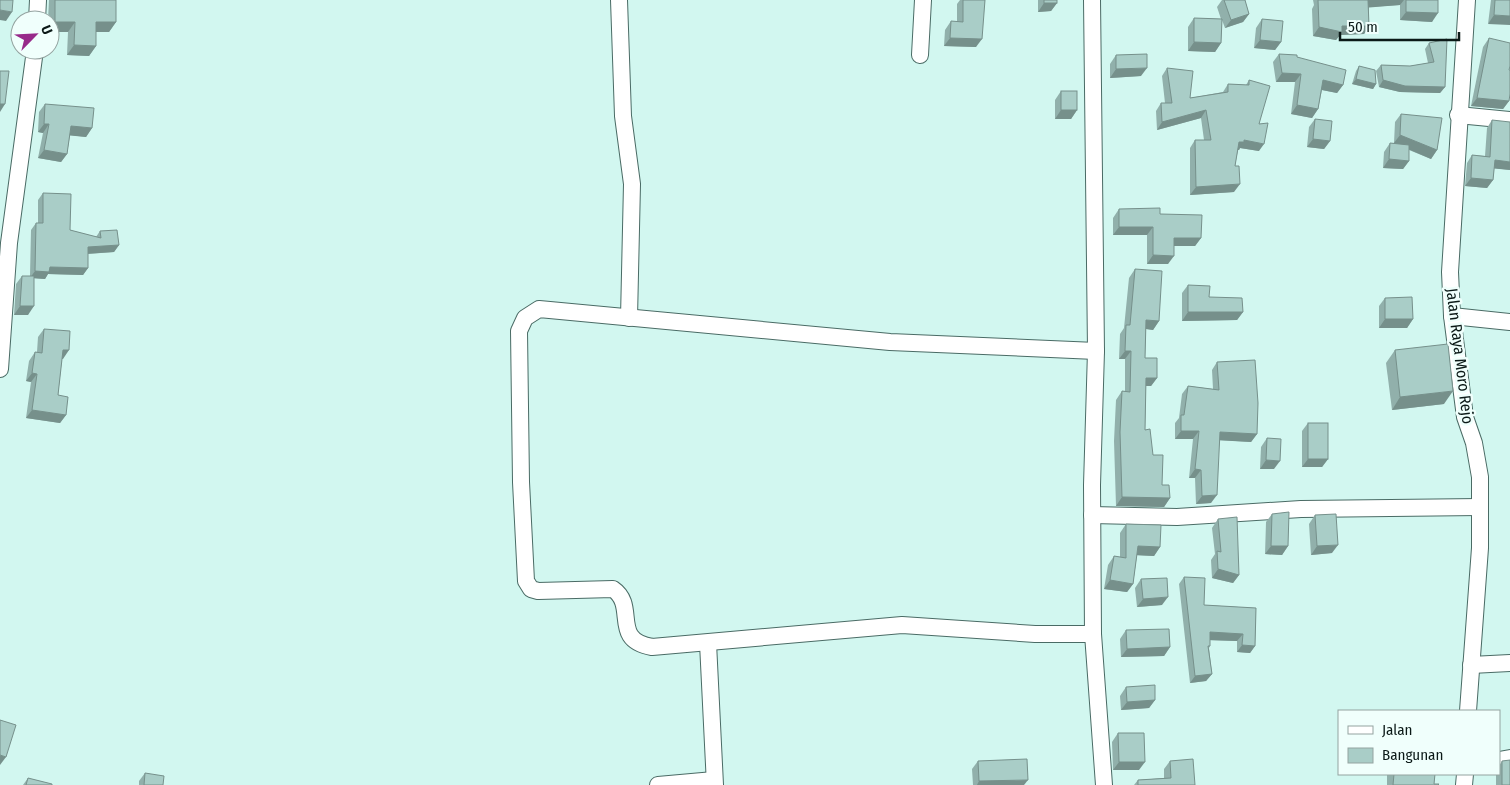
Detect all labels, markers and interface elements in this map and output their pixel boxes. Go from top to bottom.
north arrow [10,10,60,60]
scale bar [1340,10,1459,42]
text: 50 m [1348,18,1378,36]
text: U [37,23,56,37]
street label: Jalan Raya Moro Rejo [1442,287,1478,425]
legend [1338,710,1500,775]
text: Jalan [1382,721,1412,739]
text: Bangunan [1382,746,1443,764]

